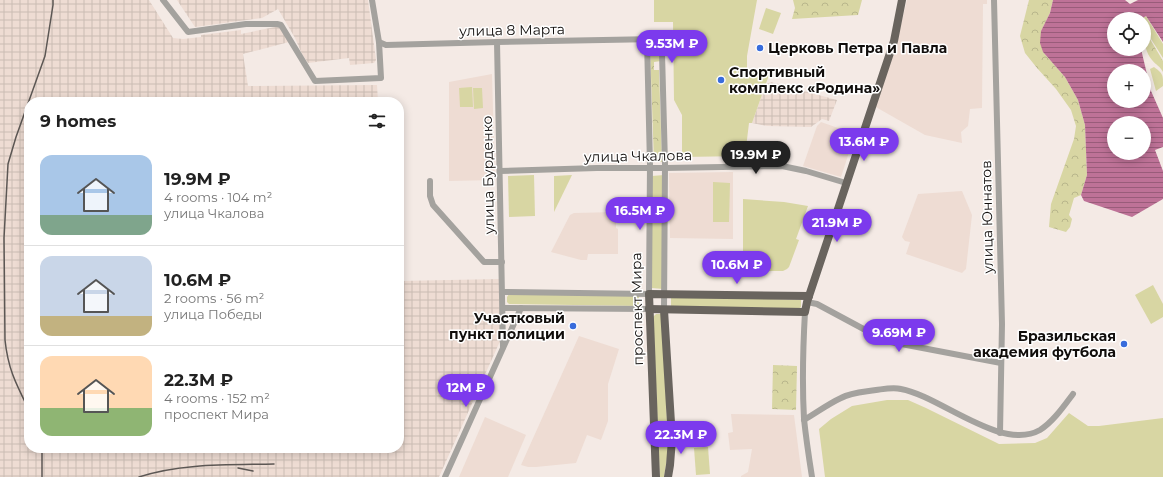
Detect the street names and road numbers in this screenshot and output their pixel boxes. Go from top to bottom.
street label: улица 8 Марта [458,20,565,40]
street label: улица Бурденко [478,115,498,236]
street label: улица Чкалова [583,146,692,166]
street label: улица Юннатов [977,160,997,275]
street label: проспект Мира [627,252,647,366]

